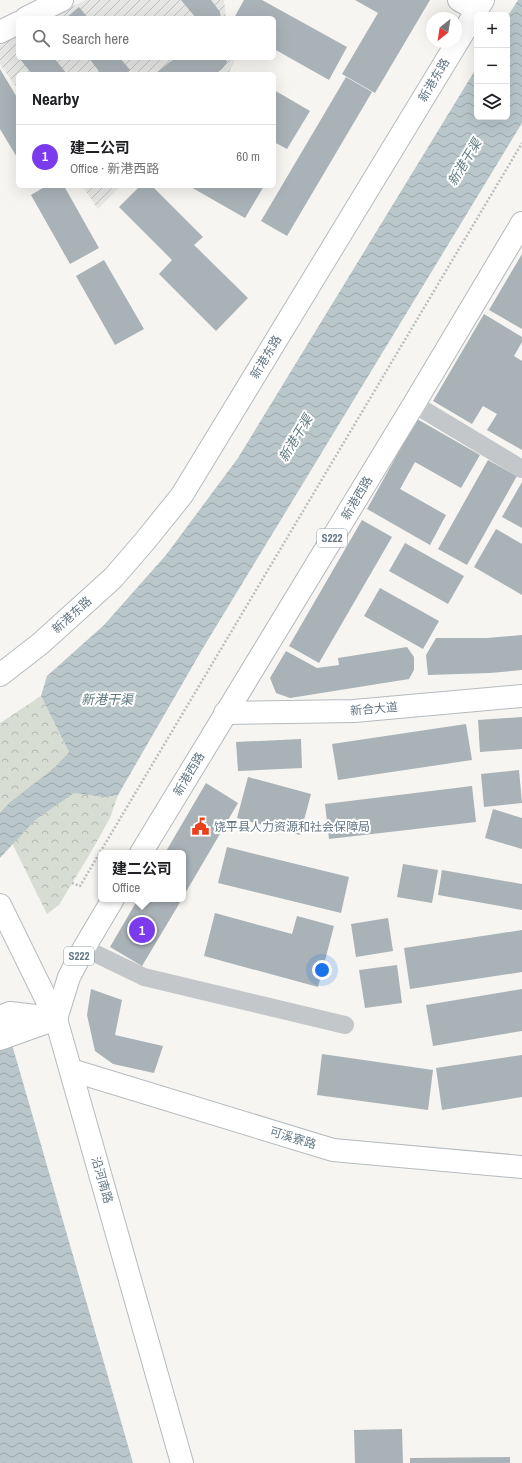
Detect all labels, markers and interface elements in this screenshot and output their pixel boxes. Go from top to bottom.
north arrow [426,12,462,48]
map controls [474,12,510,120]
button: + [474,12,510,48]
search box [16,16,276,60]
icon: search [30,27,52,49]
text: Search here [62,28,129,49]
button: − [474,48,510,84]
street label: 新港东路 [415,55,453,105]
button: layers [474,84,510,120]
text: Nearby [32,87,79,110]
water label: 新港干渠 [444,134,486,189]
text: 建二公司 [70,137,130,158]
text: 1 [42,148,48,165]
text: 60 m [236,148,260,165]
text: Office · 新港西路 [70,160,159,177]
street label: 新港东路 [247,332,285,382]
water label: 新港干渠 [275,410,317,465]
street label: 新港西路 [338,473,376,523]
road number: S222 [317,529,347,547]
street label: 新港东路 [49,593,95,637]
water label: 新港干渠 [81,691,135,708]
street label: 新合大道 [349,699,399,719]
street label: 新港西路 [170,749,208,799]
public building icon: 饶平县人力资源和社会保障局 [191,817,211,837]
place label: 饶平县人力资源和社会保障局 [214,819,370,835]
popup [98,850,186,902]
text: 建二公司 [112,858,172,879]
text: Office [112,879,140,896]
pin: 1 [129,915,155,945]
road number: S222 [64,947,94,965]
your location [312,960,332,980]
street label: 可溪寮路 [268,1123,318,1153]
street label: 沿河南路 [88,1155,116,1205]

